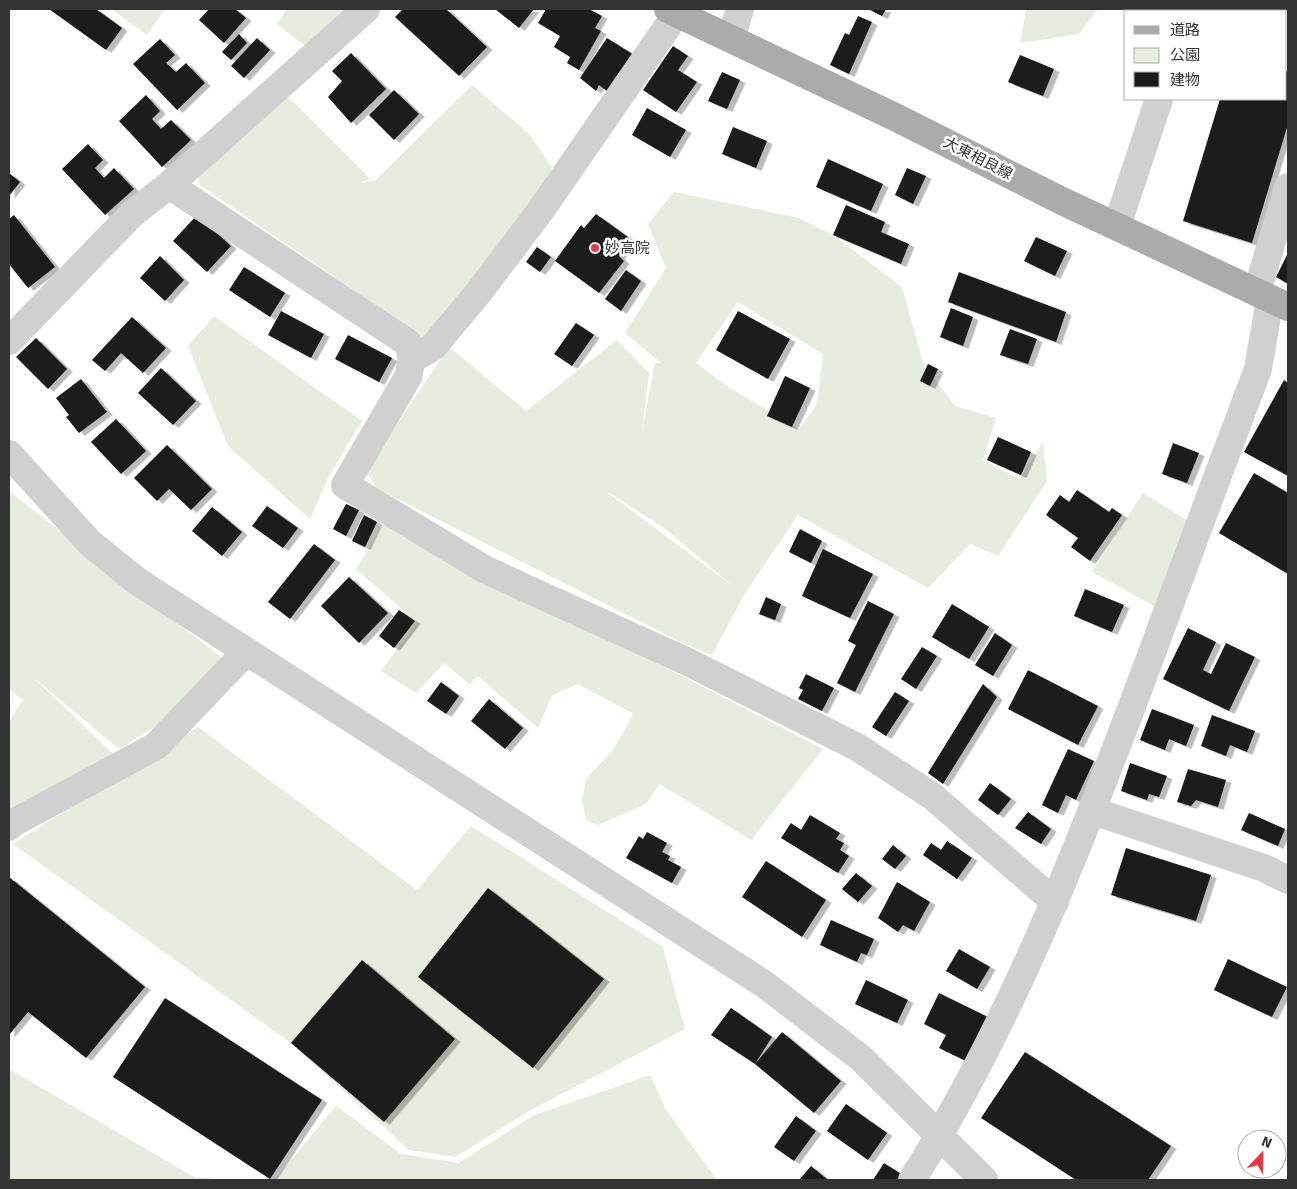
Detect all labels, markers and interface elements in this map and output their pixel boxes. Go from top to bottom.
legend [1124,10,1287,100]
text: 道路 [1170,21,1200,39]
text: 公園 [1170,46,1200,64]
text: 建物 [1170,71,1200,89]
street label: 大東相良線 [940,133,1016,183]
place label: 妙高院 [605,239,650,257]
marker: 妙高院 [589,242,601,254]
north arrow [1237,1129,1287,1179]
text: N [1259,1133,1274,1152]

